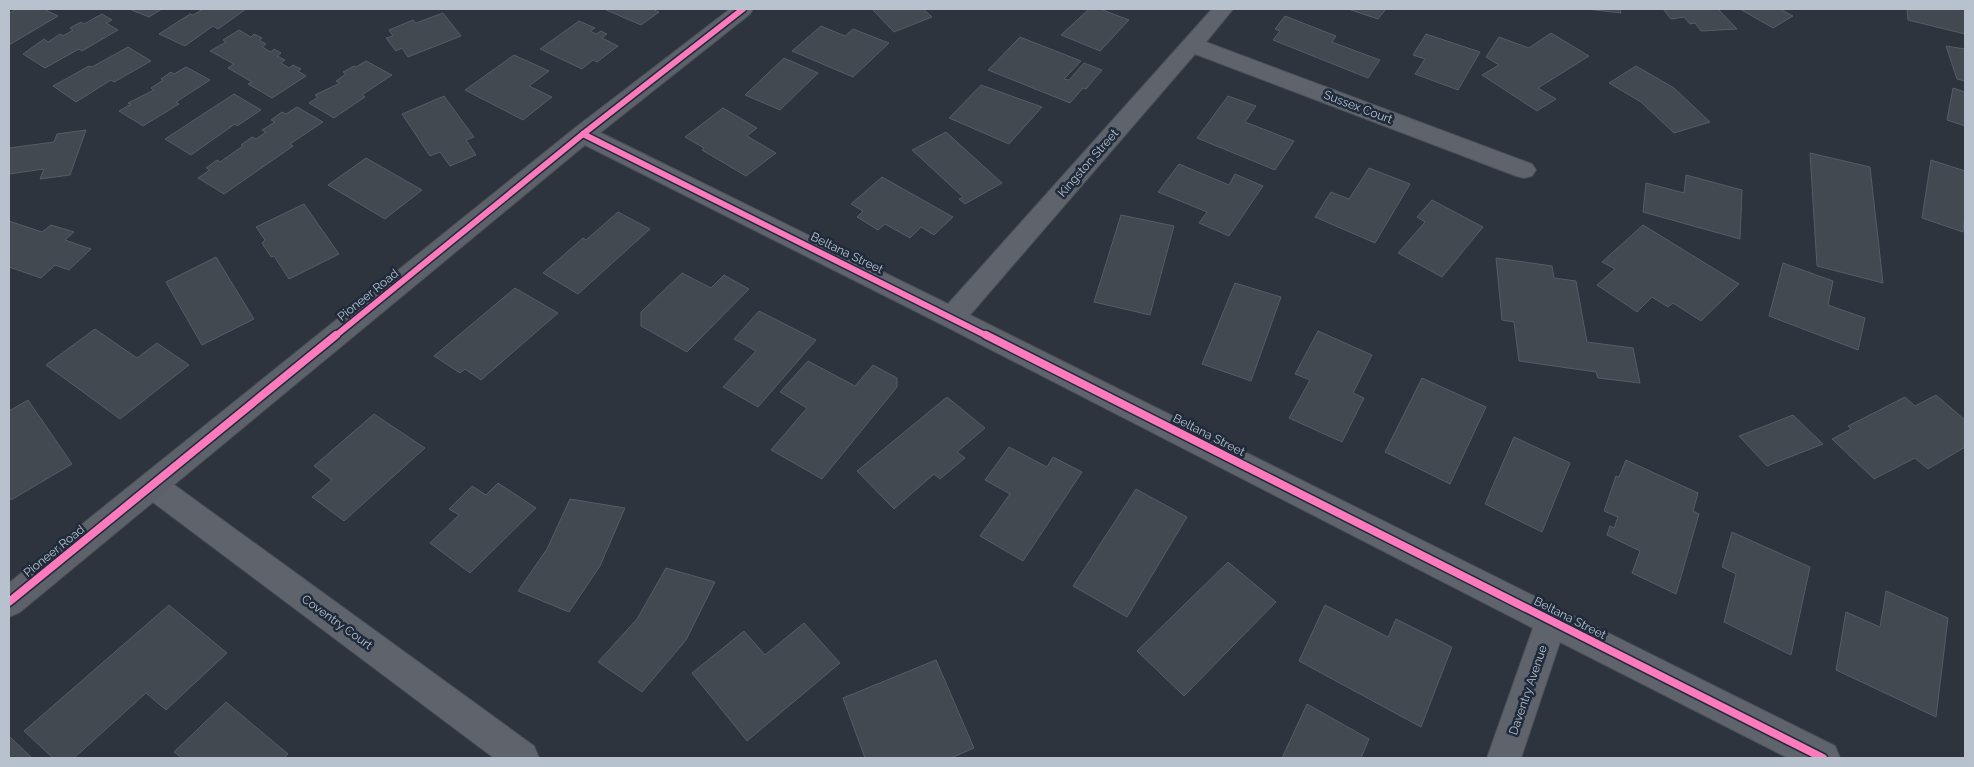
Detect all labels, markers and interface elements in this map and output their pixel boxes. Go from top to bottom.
street label: Sussex Court [1322,87,1394,127]
street label: Kingston Street [1055,126,1121,200]
street label: Beltana Street [809,229,885,277]
street label: Pioneer Road [335,266,401,324]
street label: Beltana Street [1171,411,1247,459]
street label: Pioneer Road [21,522,87,580]
street label: Coventry Court [299,592,375,652]
street label: Beltana Street [1532,594,1608,642]
street label: Daventry Avenue [1506,643,1550,737]

